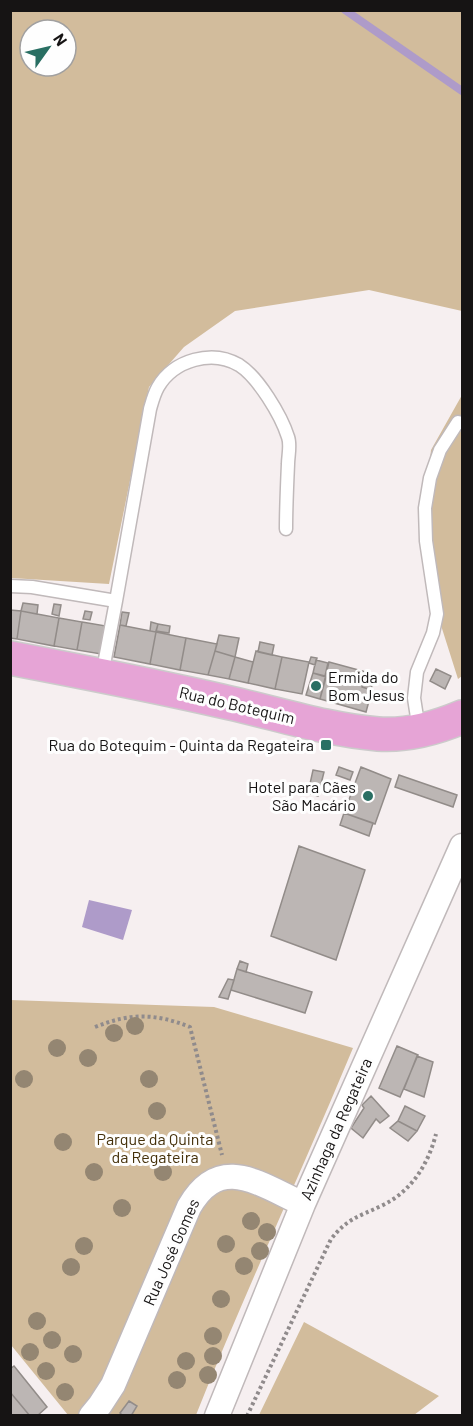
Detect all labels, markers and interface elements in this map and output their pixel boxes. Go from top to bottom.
north arrow [18,18,78,78]
text: N [50,30,72,49]
place label: Ermida do Bom Jesus [328,667,405,704]
marker: Ermida do Bom Jesus [309,679,323,693]
street label: Rua do Botequim [178,682,297,727]
place label: Rua do Botequim - Quinta da Regateira [48,735,314,754]
marker: Rua do Botequim - Quinta da Regateira [319,738,333,752]
place label: Hotel para Cães São Macário [248,777,356,814]
marker: Hotel para Cães São Macário [361,789,375,803]
street label: Azinhaga da Regateira [296,1055,375,1203]
park label: Parque da Quinta da Regateira [97,1129,213,1166]
street label: Rua José Gomes [139,1195,203,1308]

